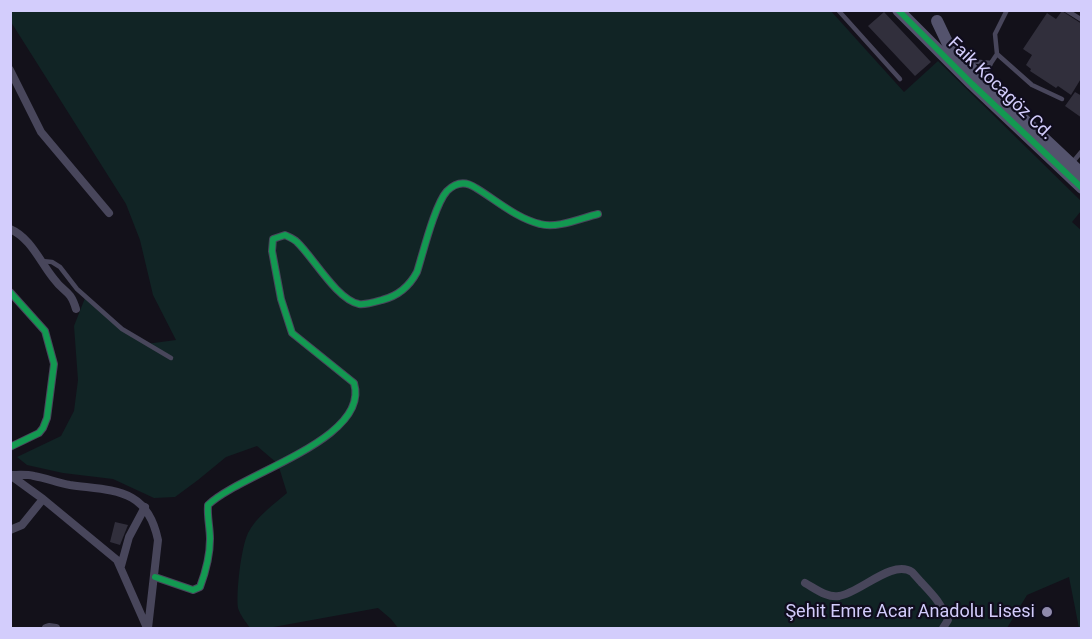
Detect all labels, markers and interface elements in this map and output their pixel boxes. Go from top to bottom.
street label: Faik Kocagöz Cd. [943,33,1057,145]
place label: Şehit Emre Acar Anadolu Lisesi [785,601,1035,623]
marker: Şehit Emre Acar Anadolu Lisesi [1040,605,1054,619]

